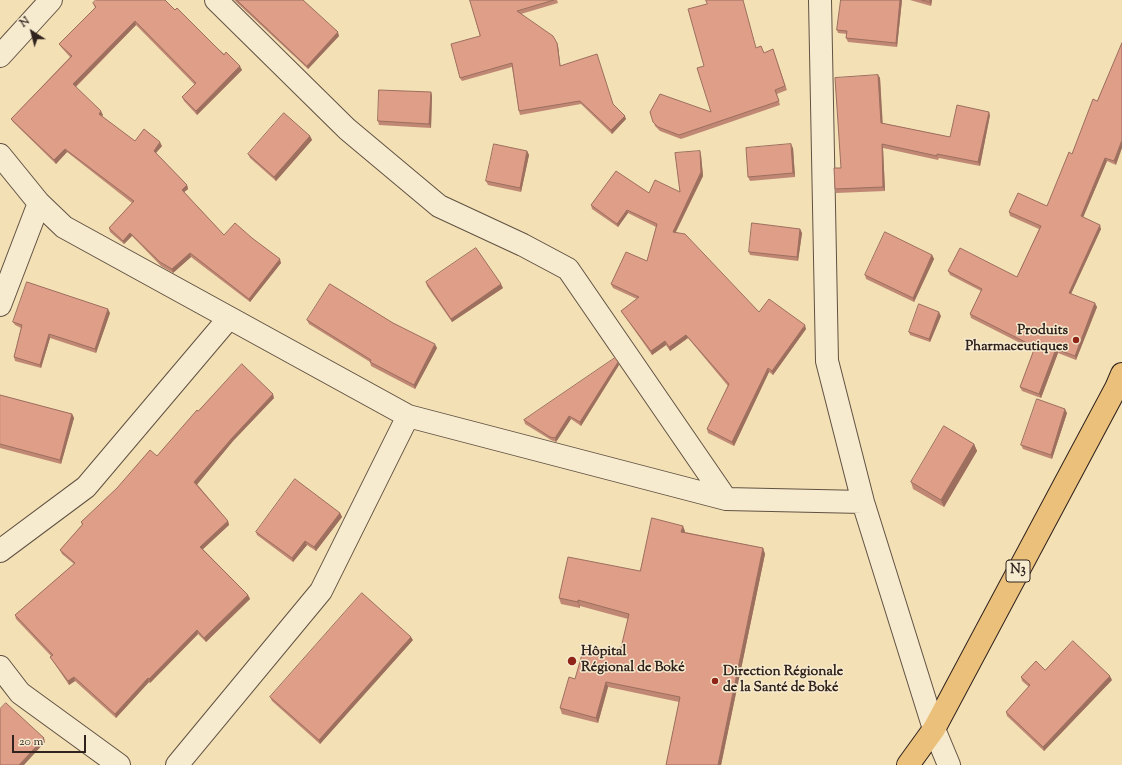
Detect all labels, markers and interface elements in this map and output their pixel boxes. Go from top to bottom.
north arrow [12,12,52,52]
text: N [17,13,33,31]
place label: Produits Pharmaceutiques [965,324,1068,356]
marker: Produits Pharmaceutiques [1071,335,1081,345]
road number: N3 [1006,560,1030,582]
place label: Hôpital Régional de Boké [581,645,685,678]
marker: Hôpital Régional de Boké [566,655,578,667]
place label: Direction Régionale de la Santé de Boké [723,665,843,698]
marker: Direction Régionale de la Santé de Boké [710,676,720,686]
scale bar [14,727,88,753]
text: 20 m [19,733,43,751]

